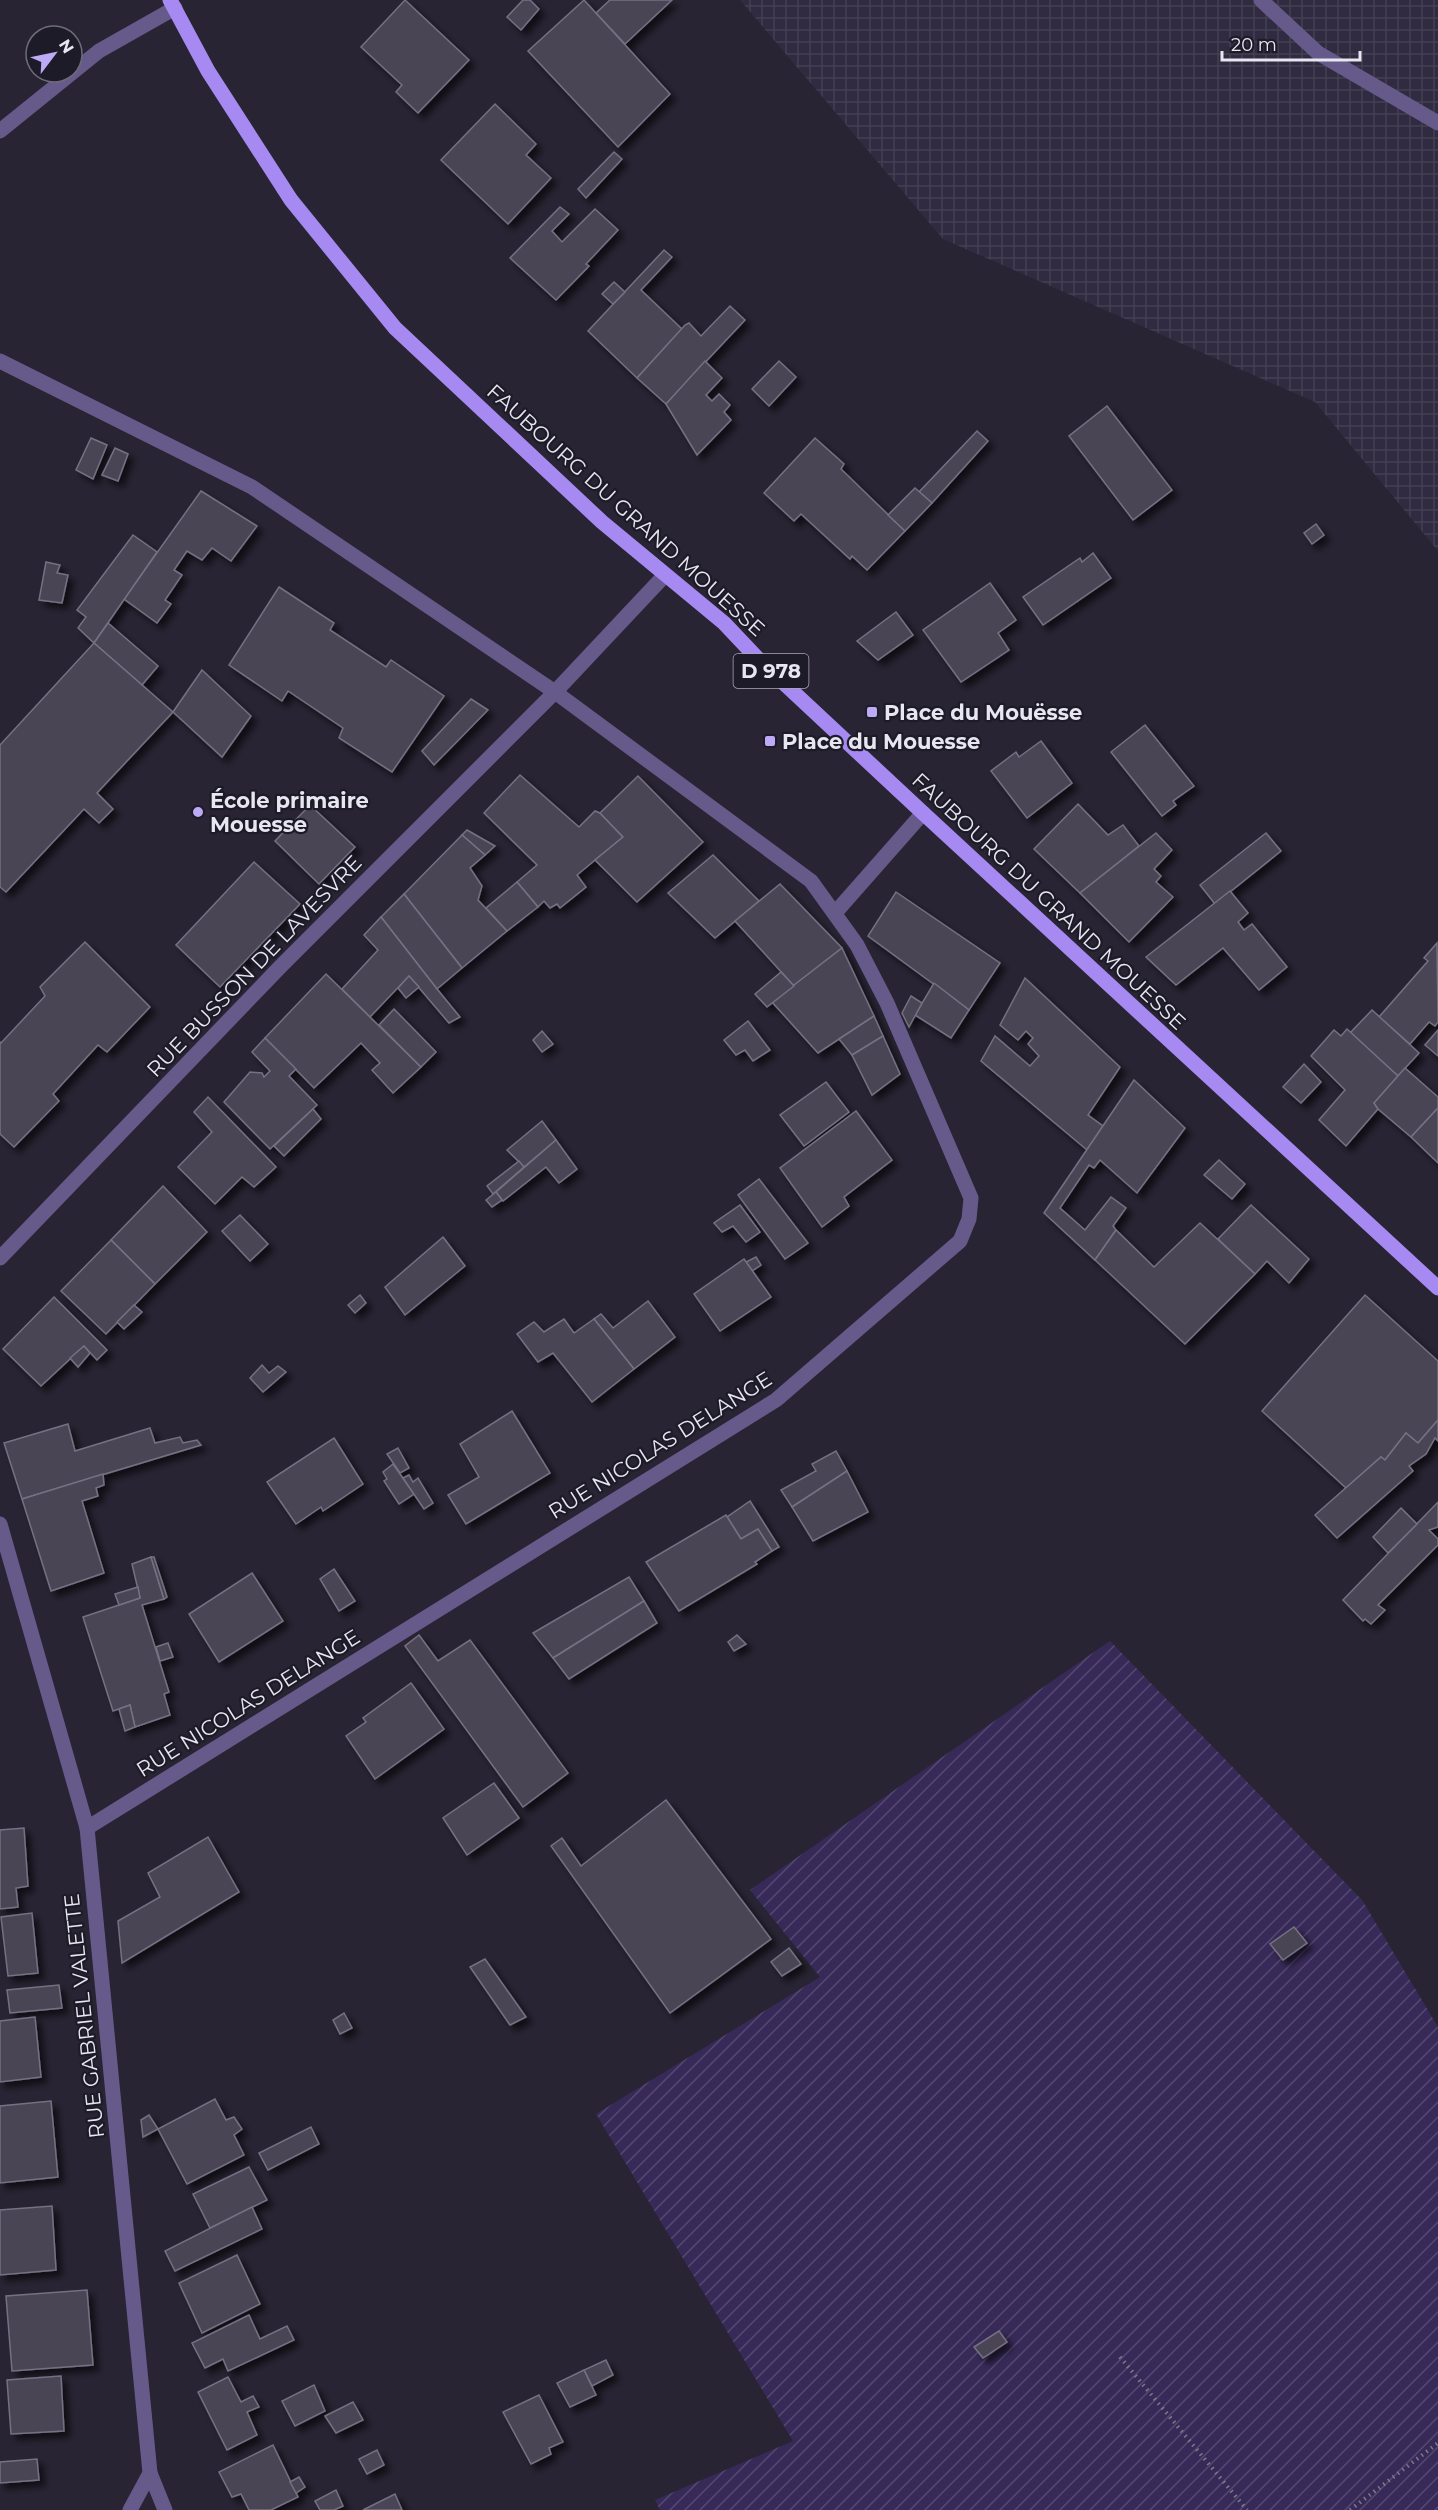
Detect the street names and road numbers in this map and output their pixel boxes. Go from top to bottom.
street label: FAUBOURG DU GRAND MOUESSE [482,379,770,641]
road number: D 978 [734,654,808,688]
street label: FAUBOURG DU GRAND MOUESSE [907,767,1191,1035]
street label: RUE BUSSON DE LAVESVRE [141,850,367,1082]
street label: RUE NICOLAS DELANGE [544,1366,776,1524]
street label: RUE NICOLAS DELANGE [132,1624,364,1782]
street label: RUE GABRIEL VALETTE [59,1893,109,2139]

